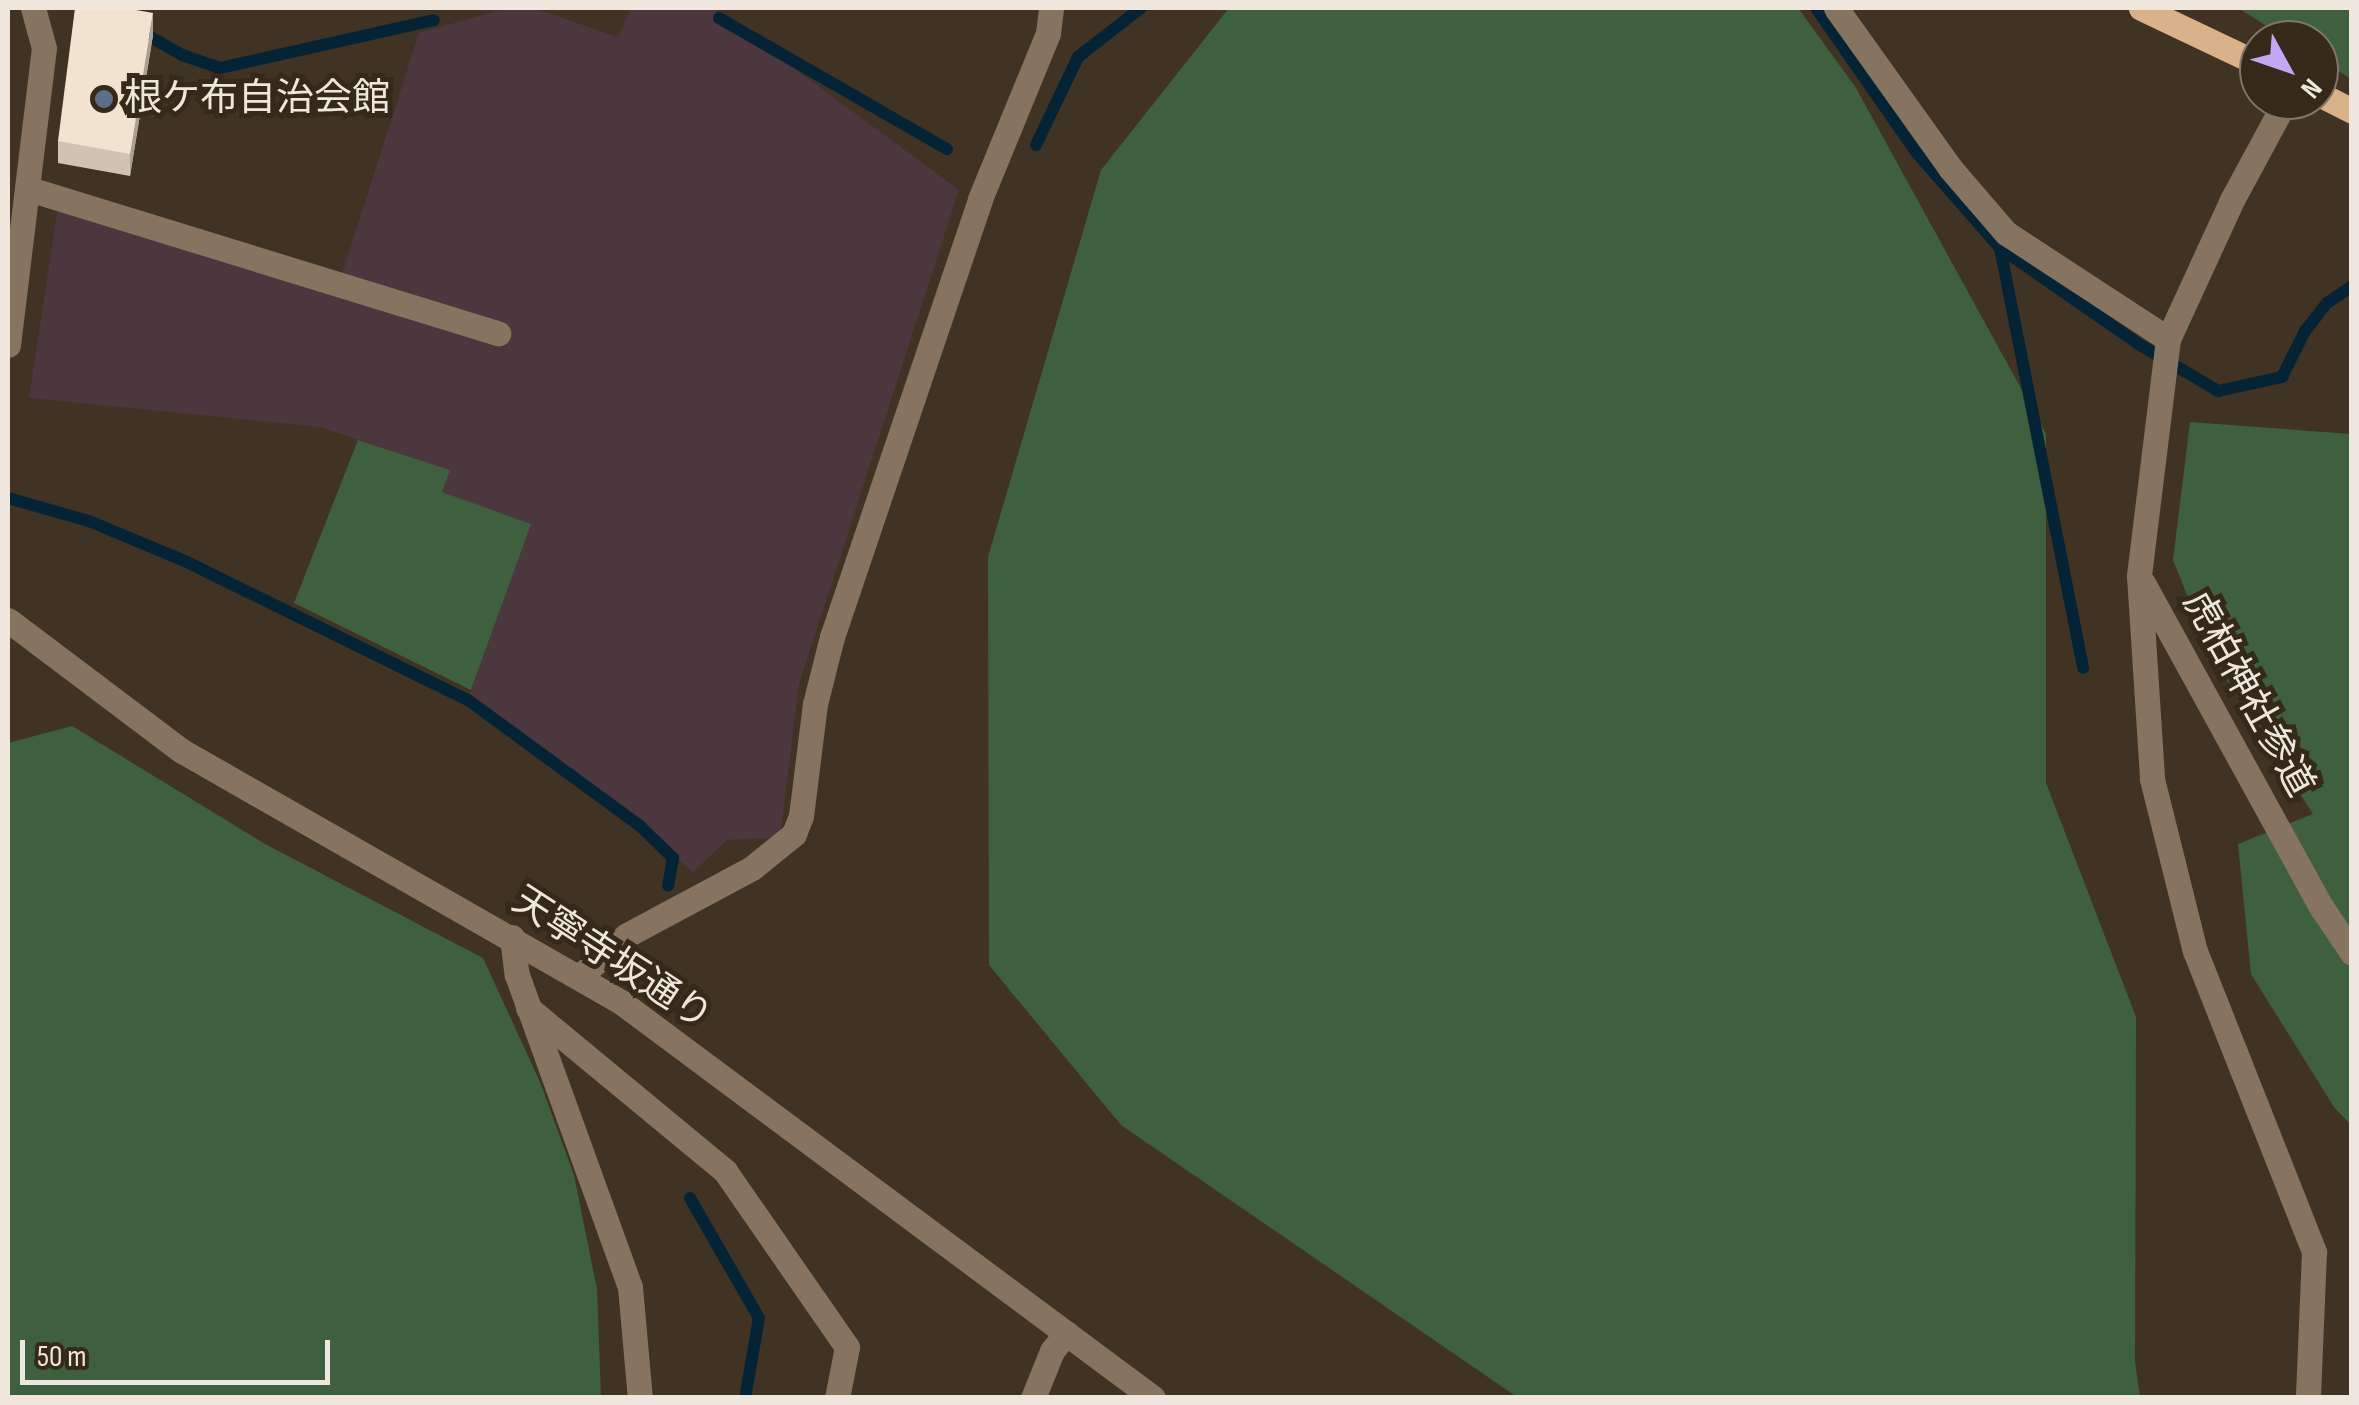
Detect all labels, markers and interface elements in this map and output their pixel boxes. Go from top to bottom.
north arrow [2239,20,2339,120]
text: N [2293,72,2328,105]
place label: 根ケ布自治会館 [124,76,390,122]
marker: 根ケ布自治会館 [93,88,115,110]
street label: 虎柏神社参道 [2173,583,2323,805]
street label: 天寧寺坂通り [504,878,720,1040]
scale bar [25,1320,335,1382]
text: 50 m [37,1339,86,1375]

